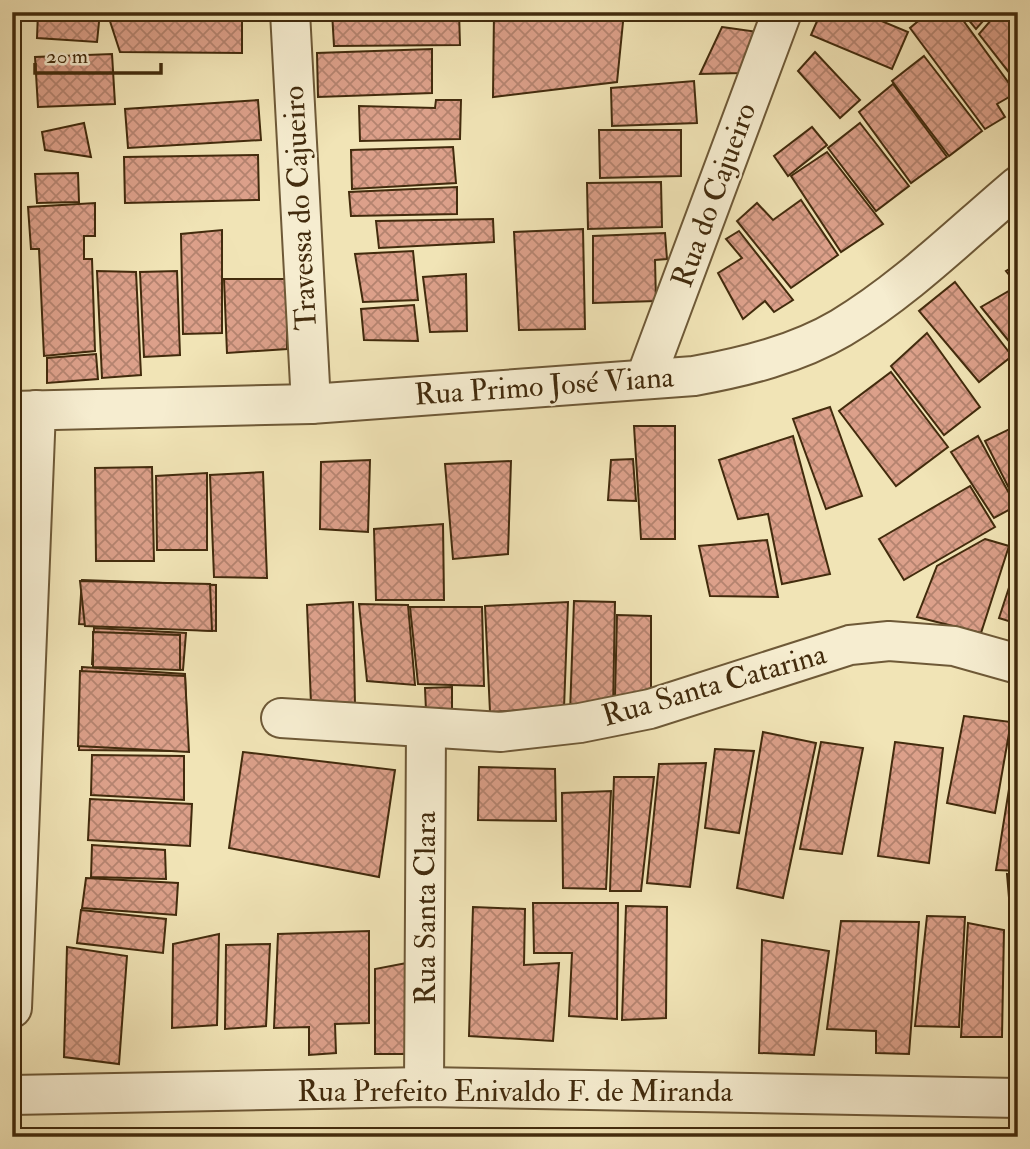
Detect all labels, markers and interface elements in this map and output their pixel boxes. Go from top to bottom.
scale bar [35,32,161,76]
text: 20 m [46,43,88,70]
street label: Travessa do Cajueiro [275,85,325,331]
street label: Rua do Cajueiro [664,98,764,292]
street label: Rua Primo José Viana [413,358,676,414]
street label: Rua Santa Catarina [598,635,831,735]
street label: Rua Santa Clara [407,811,444,1005]
street label: Rua Prefeito Enivaldo F. de Miranda [297,1073,733,1110]

